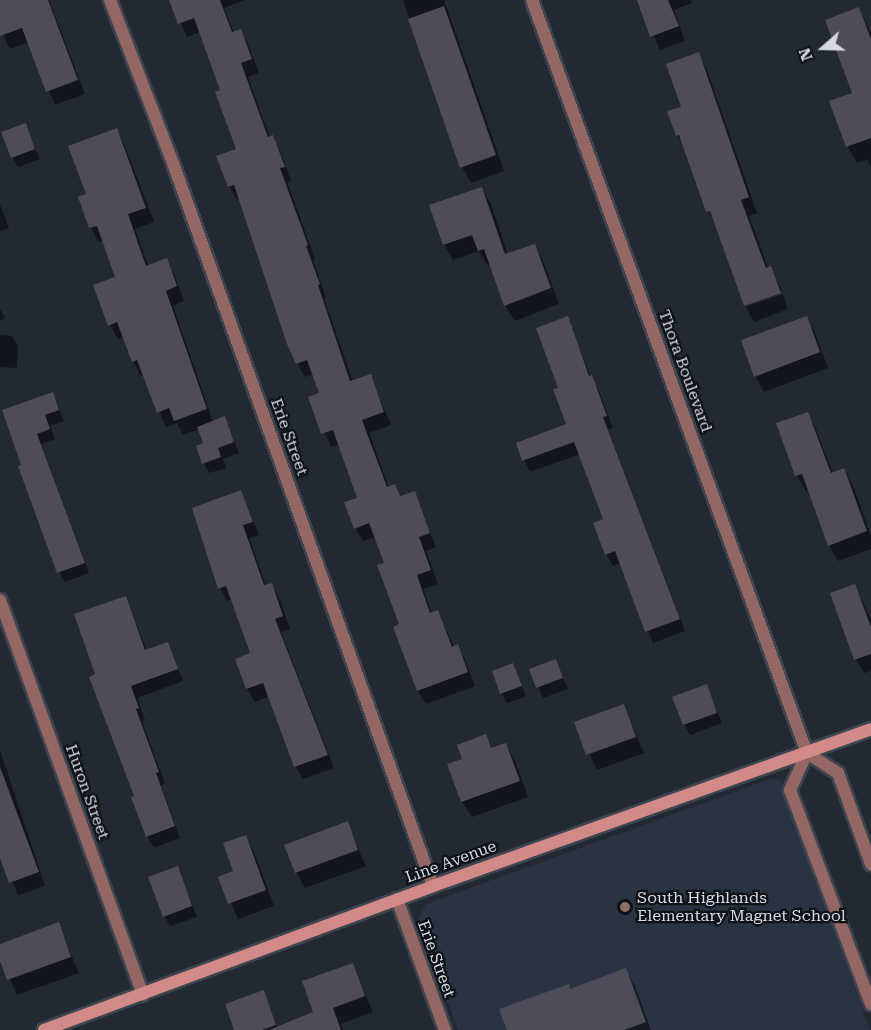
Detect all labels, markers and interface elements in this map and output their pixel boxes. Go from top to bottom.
north arrow [793,18,853,78]
text: N [795,45,817,63]
street label: Thora Boulevard [654,307,716,435]
street label: Erie Street [266,396,312,478]
street label: Huron Street [61,742,113,842]
street label: Line Avenue [403,837,499,887]
place label: South Highlands Elementary Magnet School [637,888,846,926]
marker: South Highlands Elementary Magnet School [618,900,632,914]
street label: Erie Street [413,918,459,1000]

